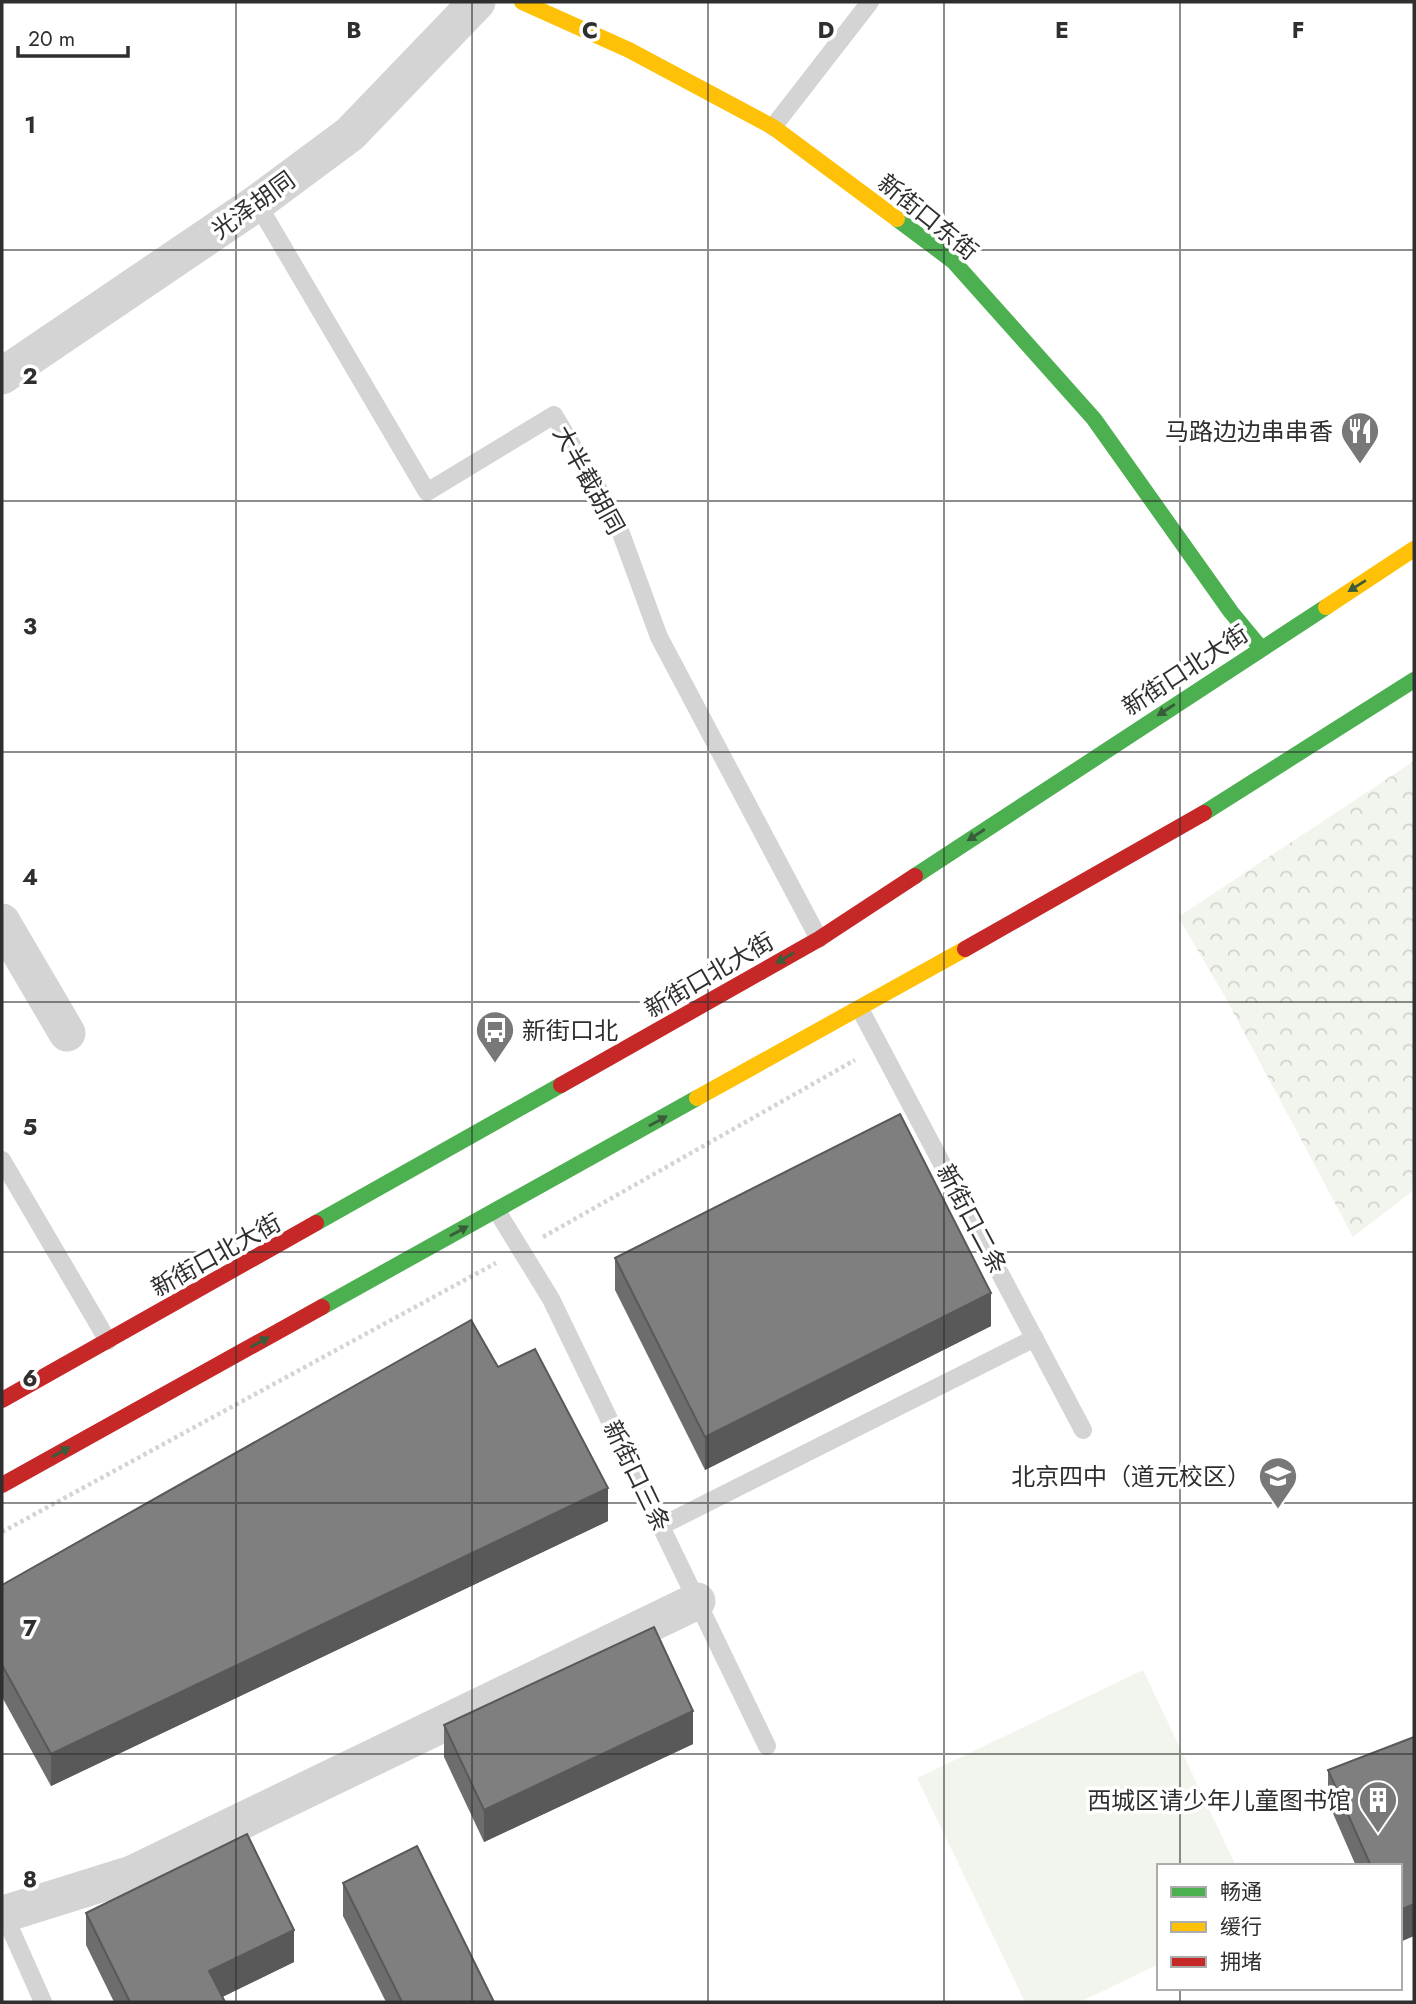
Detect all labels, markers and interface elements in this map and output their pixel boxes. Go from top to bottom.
text: B [346,13,362,47]
text: C [582,13,598,47]
text: D [818,13,835,47]
text: E [1055,13,1069,47]
text: F [1292,13,1304,47]
scale bar [18,14,128,58]
text: 20 m [28,24,75,54]
text: 1 [24,108,36,142]
street label: 光泽胡同 [204,163,302,247]
street label: 新街口东街 [870,166,986,268]
text: 2 [22,359,38,393]
restaurant icon: 马路边边串串香 [1339,410,1381,465]
place label: 马路边边串串香 [1165,414,1333,449]
street label: 大半截胡同 [545,419,633,541]
one-way arrow [1347,579,1366,592]
text: 3 [23,609,37,643]
street label: 新街口北大街 [1115,616,1255,724]
one-way arrow [1156,703,1176,716]
one-way arrow [967,828,985,842]
text: 4 [22,860,38,894]
street label: 新街口北大街 [638,924,780,1026]
one-way arrow [775,952,794,964]
bus stop icon: 新街口北 [474,1009,516,1064]
place label: 新街口北 [522,1013,618,1048]
text: 5 [23,1110,37,1144]
one-way arrow [649,1115,668,1127]
street label: 新街口二条 [928,1158,1016,1280]
street label: 新街口北大街 [145,1205,287,1305]
one-way arrow [450,1225,469,1237]
one-way arrow [251,1336,270,1348]
text: 6 [22,1361,38,1395]
street label: 新街口三条 [595,1414,679,1538]
one-way arrow [52,1446,71,1458]
school or university icon: 北京四中（道元校区） [1257,1455,1299,1510]
place label: 北京四中（道元校区） [1011,1459,1251,1494]
text: 7 [23,1611,37,1645]
building icon: 西城区请少年儿童图书馆 [1357,1779,1399,1834]
place label: 西城区请少年儿童图书馆 [1087,1783,1351,1818]
text: 8 [23,1862,37,1896]
legend [1157,1864,1402,1990]
text: 畅通 [1220,1877,1262,1907]
text: 缓行 [1220,1912,1262,1942]
text: 拥堵 [1220,1947,1262,1977]

